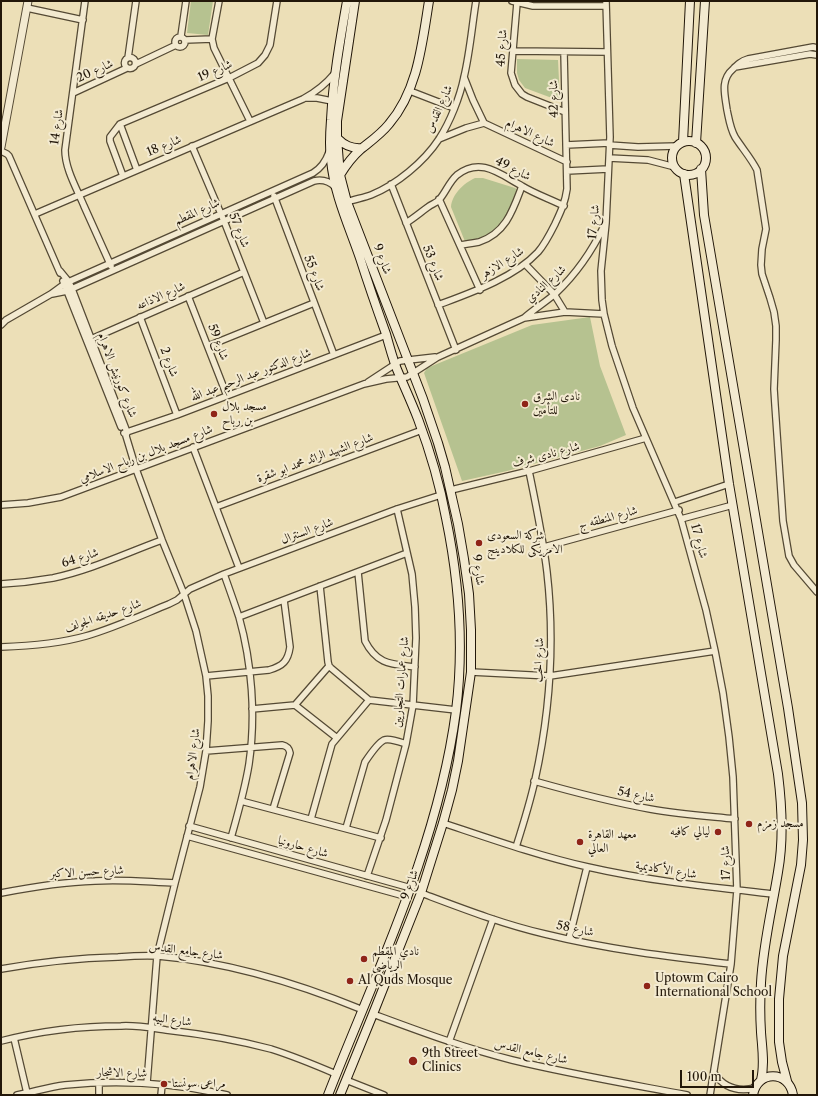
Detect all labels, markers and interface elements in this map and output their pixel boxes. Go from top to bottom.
street label: شارع 45 [494,29,510,67]
street label: شارع 20 [74,56,116,86]
street label: شارع 19 [196,57,234,85]
street label: شارع 42 [546,80,562,118]
street label: شارع القدس [422,83,456,135]
street label: شارع 14 [47,108,67,146]
street label: شارع الاهرام [503,116,557,150]
street label: شارع 18 [145,132,183,160]
street label: شارع 49 [493,154,533,184]
street label: شارع المقطم [172,196,222,228]
street label: شارع 17 [585,204,603,240]
street label: شارع 57 [225,210,253,250]
street label: شارع 9 [370,242,394,276]
street label: شارع 53 [419,243,447,283]
street label: شارع الازهر [478,244,526,282]
street label: شارع 55 [301,253,327,293]
street label: شارع النادي [523,262,569,306]
street label: شارع الاذاعه [135,279,187,313]
street label: شارع 59 [205,322,231,362]
street label: شارع كورنيش الاهرام [94,330,140,420]
street label: شارع 2 [157,345,181,379]
street label: شارع الدكتور عبد الرحيم عبد الله [189,345,313,405]
place label: نادى الشرق للتأمين [533,390,580,418]
marker: نادى الشرق للتأمين [520,399,530,409]
place label: مسجد بلال بن رباح [222,400,267,428]
marker: مسجد بلال بن رباح [209,409,219,419]
street label: شارع مسجد بلال بن رباح الاسلامي [77,422,215,486]
street label: شارع الشهيد الرائد محمد ابو شقرة [255,430,375,486]
street label: شارع نادى شرف [511,439,581,471]
street label: شارع المنطقه ج [577,503,639,533]
street label: شارع السنترال [279,515,335,547]
street label: شارع 17 [688,522,710,560]
place label: شركة السعودى الامريكى للكلادينج [487,529,563,557]
marker: شركة السعودى الامريكى للكلادينج [474,538,484,548]
street label: شارع 64 [60,545,100,571]
street label: شارع 9 [469,554,487,586]
street label: شارع حديقه الجولف [63,596,143,636]
street label: شارع عمارات التجاريين [390,636,412,728]
street label: شارع الحب [531,637,547,683]
street label: شارع الاهرام [183,727,203,781]
street label: شارع 54 [616,784,656,806]
place label: مسجد زمزم [757,817,804,831]
marker: مسجد زمزم [744,819,754,829]
place label: ليالي كافيه [670,825,710,839]
marker: ليالي كافيه [713,827,723,837]
place label: معهد القاهرة العالي [588,828,637,856]
street label: شارع حارونيا [276,833,330,861]
marker: معهد القاهرة العالي [575,837,585,847]
street label: شارع 17 [718,845,734,881]
street label: شارع الأكاديمية [634,858,698,882]
street label: شارع حسن الاكبر [50,863,124,881]
street label: شارع 9 [398,868,422,902]
street label: شارع 58 [555,918,595,940]
street label: شارع جامع القدس [148,939,224,963]
place label: نادي المقطم الرياضي [372,945,419,973]
marker: نادي المقطم الرياضي [359,954,369,964]
place label: Uptowm Cairo International School [655,972,772,1000]
place label: Al Quds Mosque [358,974,453,988]
marker: Al Quds Mosque [345,976,355,986]
marker: Uptowm Cairo International School [642,981,652,991]
street label: شارع البيه [152,1010,192,1030]
street label: شارع جامع القدس [493,1037,569,1067]
place label: 9th Street Clinics [422,1047,478,1075]
marker: 9th Street Clinics [407,1055,419,1067]
scale bar [682,1062,756,1088]
street label: شارع الاشجار [97,1065,147,1081]
text: 100 m [687,1069,722,1084]
place label: مراعى سونستا [172,1077,226,1091]
marker: مراعى سونستا [159,1079,169,1089]

